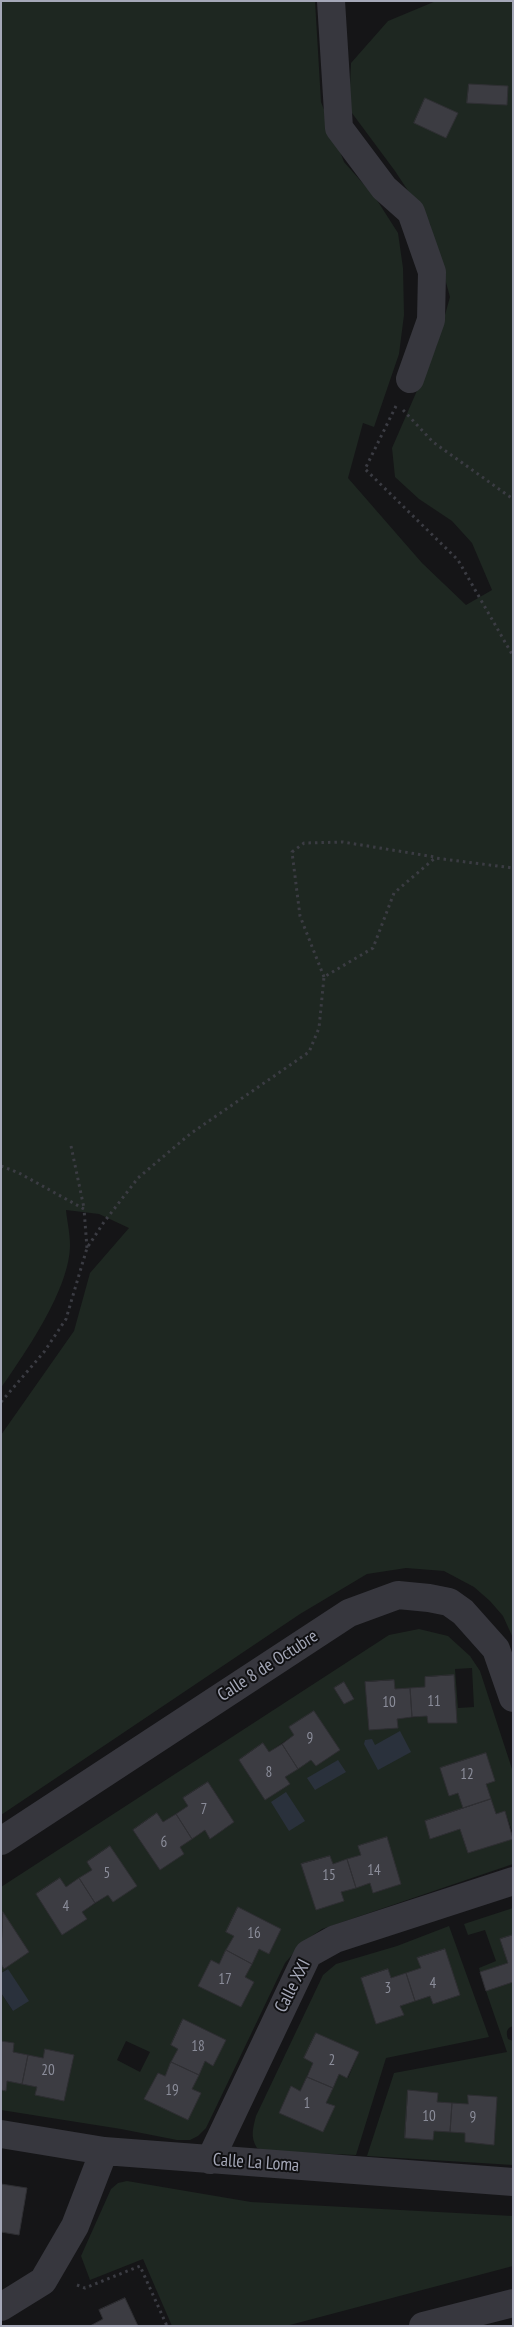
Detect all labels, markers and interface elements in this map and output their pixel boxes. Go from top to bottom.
street label: Calle 8 de Octubre [214,1626,322,1706]
house number: 11 [427,1693,441,1711]
house number: 10 [382,1694,396,1712]
house number: 9 [307,1730,313,1748]
house number: 8 [266,1764,272,1782]
house number: 12 [460,1766,474,1784]
house number: 7 [201,1801,207,1819]
house number: 6 [161,1834,167,1852]
house number: 14 [367,1862,381,1880]
house number: 5 [104,1865,110,1883]
house number: 15 [322,1867,336,1885]
house number: 4 [63,1898,69,1916]
house number: 16 [247,1925,261,1943]
street label: Calle XXI [271,1956,315,2016]
house number: 17 [218,1971,232,1989]
house number: 4 [430,1975,436,1993]
house number: 3 [385,1980,391,1998]
house number: 18 [191,2038,205,2056]
house number: 2 [329,2052,335,2070]
house number: 20 [41,2062,55,2080]
house number: 19 [165,2082,179,2100]
house number: 1 [304,2095,310,2113]
house number: 10 [422,2108,436,2126]
house number: 9 [470,2109,476,2127]
street label: Calle La Loma [212,2149,300,2177]

